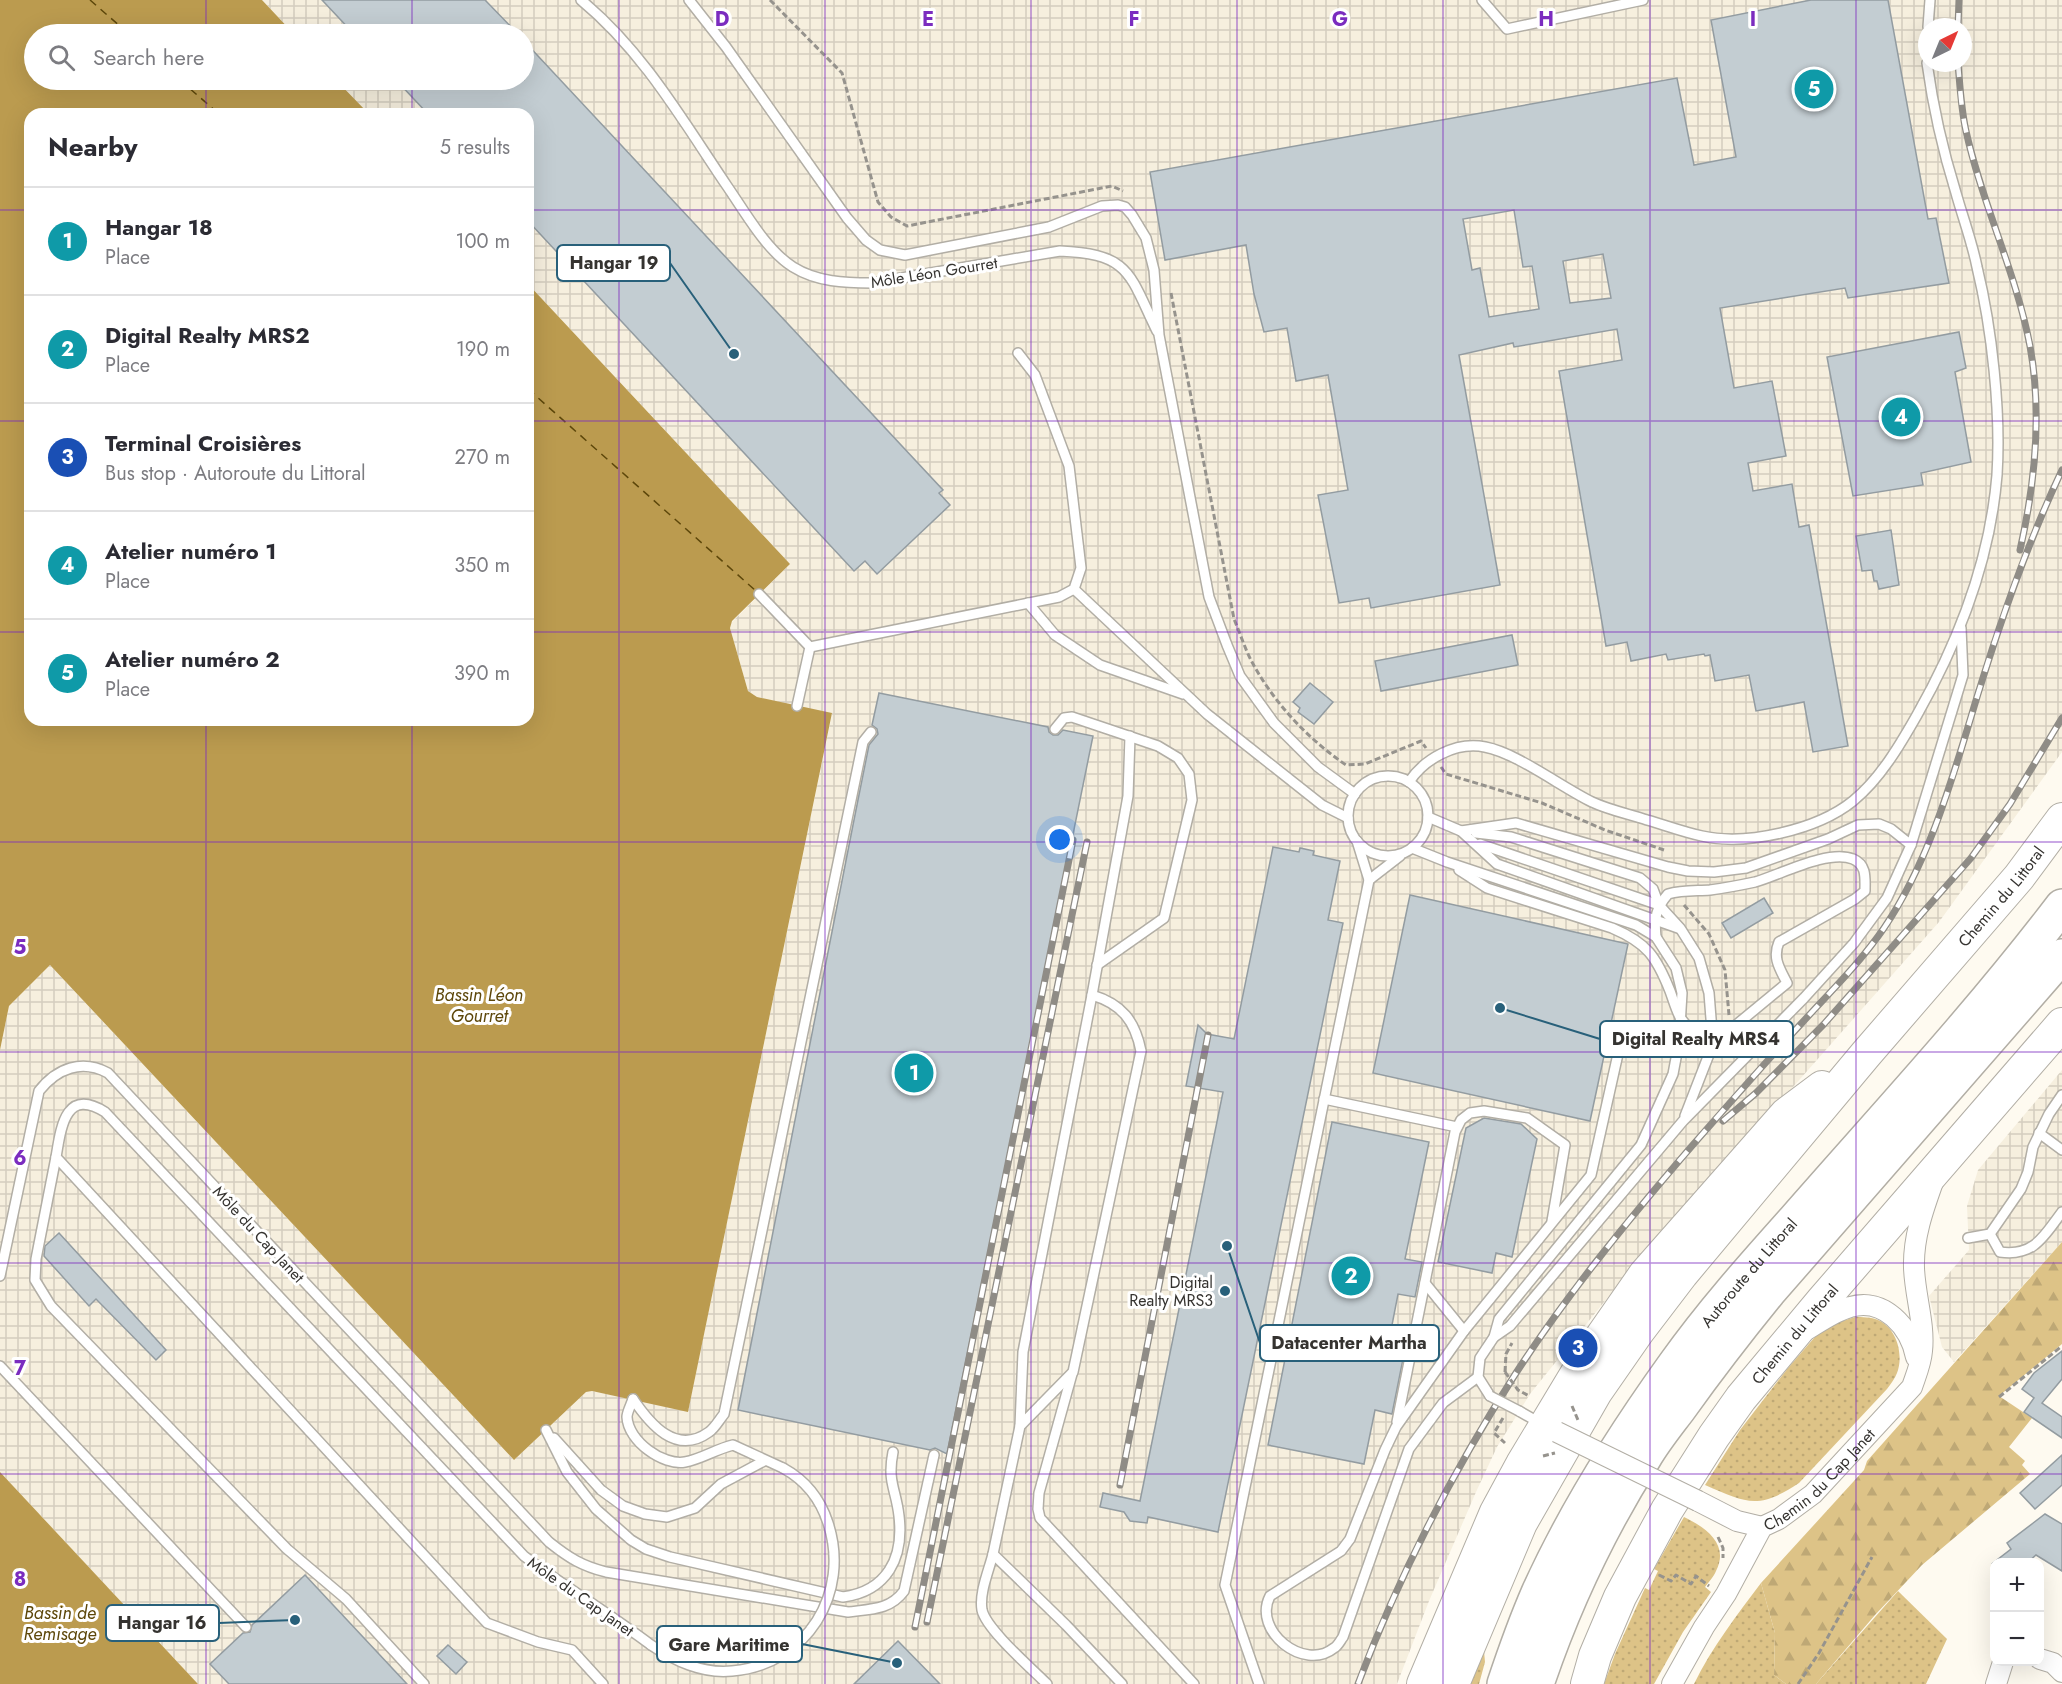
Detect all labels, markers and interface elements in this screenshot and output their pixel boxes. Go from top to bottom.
text: D [715,5,729,34]
text: E [922,5,934,34]
text: F [1128,5,1140,34]
text: G [1332,5,1348,34]
text: H [1538,5,1554,34]
text: I [1750,5,1756,34]
north arrow [1918,18,1972,72]
search box [24,24,534,90]
icon: search [45,41,78,74]
text: Search here [93,41,204,73]
pin: 5 [1794,66,1834,112]
text: Nearby [48,128,137,166]
text: 5 results [440,133,510,162]
text: Hangar 18 [105,211,213,243]
text: 1 [62,227,73,256]
text: 100 m [455,227,510,256]
text: Place [105,243,150,272]
callout: Hangar 19 [557,245,670,281]
text: Hangar 19 [570,250,658,276]
street label: Môle Léon Gourret [869,251,999,294]
text: Digital Realty MRS2 [105,319,310,351]
text: 2 [61,335,74,364]
text: 190 m [456,335,510,364]
text: Place [105,351,150,380]
pin: 4 [1882,394,1920,440]
text: Terminal Croisières [105,427,301,459]
text: 3 [61,443,74,472]
text: 270 m [455,443,510,472]
text: Bus stop · Autoroute du Littoral [105,459,366,488]
text: Atelier numéro 1 [105,535,276,567]
text: 4 [61,551,74,580]
text: 350 m [454,551,510,580]
text: Place [105,567,150,596]
text: Atelier numéro 2 [105,643,280,675]
text: 5 [61,659,74,688]
text: 390 m [454,659,510,688]
text: Place [105,675,150,704]
your location [1045,825,1074,854]
street label: Chemin du Littoral [1953,842,2050,952]
text: 5 [14,933,27,962]
water label: Bassin Léon Gourret [435,982,523,1029]
callout: Digital Realty MRS4 [1600,1021,1793,1057]
text: Digital Realty MRS4 [1612,1026,1780,1052]
pin: 1 [894,1050,934,1096]
text: 6 [13,1144,27,1173]
street label: Môle du Cap Janet [207,1181,310,1288]
street label: Autoroute du Littoral [1696,1213,1803,1332]
pin: 2 [1332,1254,1370,1298]
place label: Digital Realty MRS3 [1129,1271,1213,1312]
street label: Chemin du Littoral [1746,1279,1844,1389]
marker: Digital Realty MRS3 [1218,1284,1232,1298]
callout: Datacenter Martha [1260,1325,1439,1361]
pin: 3 [1558,1326,1598,1370]
text: Datacenter Martha [1271,1330,1427,1356]
text: 7 [14,1354,27,1383]
street label: Chemin du Cap Janet [1760,1423,1880,1537]
street label: Môle du Cap Janet [523,1551,639,1642]
map controls [1990,1558,2044,1666]
button: + [1990,1558,2044,1612]
text: 8 [14,1565,26,1594]
water label: Bassin de Remisage [24,1600,96,1647]
callout: Hangar 16 [106,1605,219,1641]
text: Hangar 16 [118,1610,206,1636]
button: − [1990,1612,2044,1666]
callout: Gare Maritime [657,1626,802,1662]
text: Gare Maritime [668,1632,790,1658]

